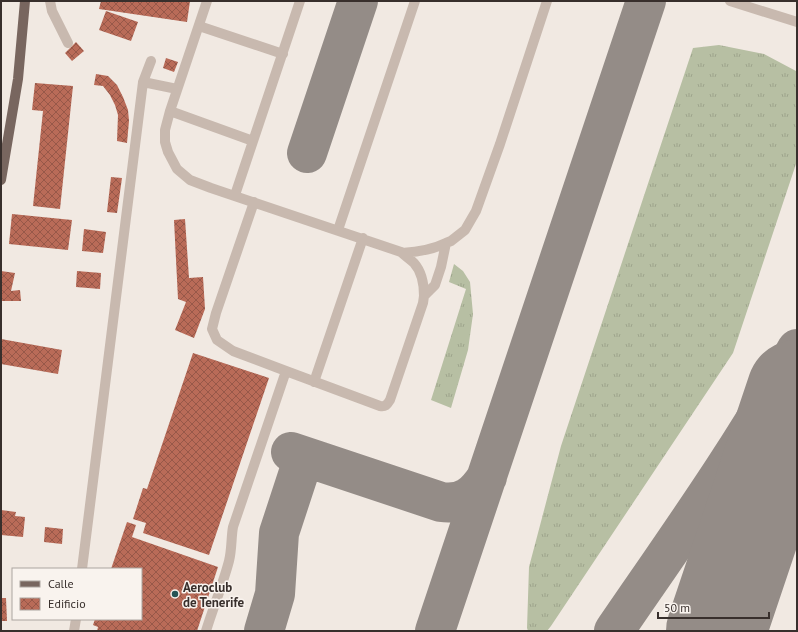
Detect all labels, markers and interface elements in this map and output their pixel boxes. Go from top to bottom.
legend [12,568,142,620]
text: Calle [48,576,74,591]
place label: Aeroclub de Tenerife [183,579,245,611]
marker: Aeroclub de Tenerife [170,589,180,599]
scale bar [658,594,769,620]
text: Edificio [48,596,86,611]
text: 50 m [664,600,690,615]

